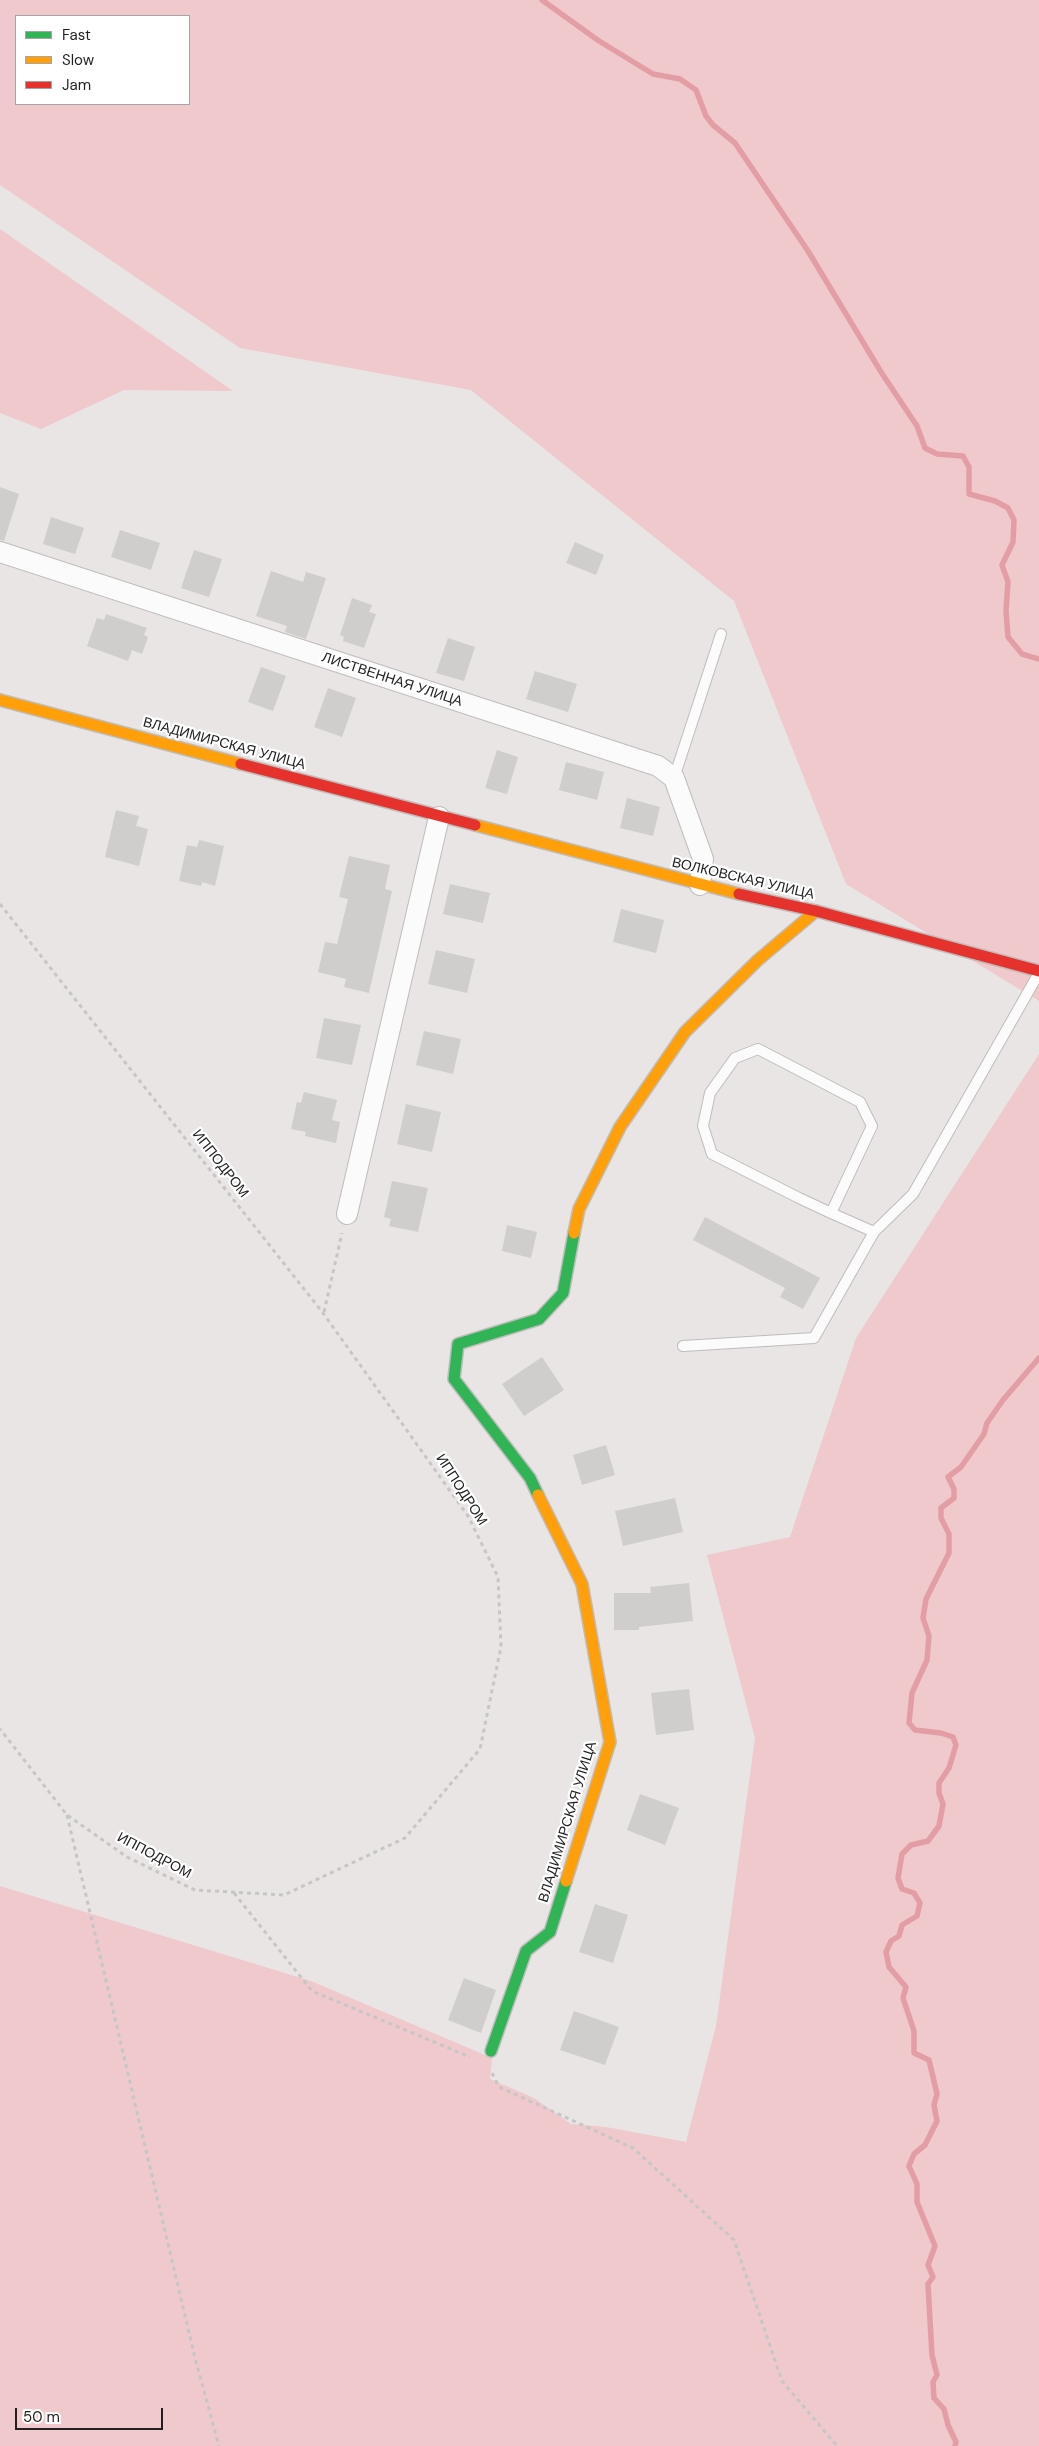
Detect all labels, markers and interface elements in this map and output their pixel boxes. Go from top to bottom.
legend [15,15,190,105]
text: Fast [62,25,91,45]
text: Slow [62,50,94,70]
text: Jam [62,75,91,95]
street label: ЛИСТВЕННАЯ УЛИЦА [320,649,464,711]
street label: ВЛАДИМИРСКАЯ УЛИЦА [141,714,307,774]
street label: ВОЛКОВСКАЯ УЛИЦА [670,854,816,904]
street label: ИППОДРОМ [188,1127,252,1201]
street label: ИППОДРОМ [432,1451,490,1529]
street label: ВЛАДИМИРСКАЯ УЛИЦА [535,1739,601,1905]
street label: ИППОДРОМ [114,1829,194,1883]
scale bar [18,2398,165,2430]
text: 50 m [23,2407,60,2427]

